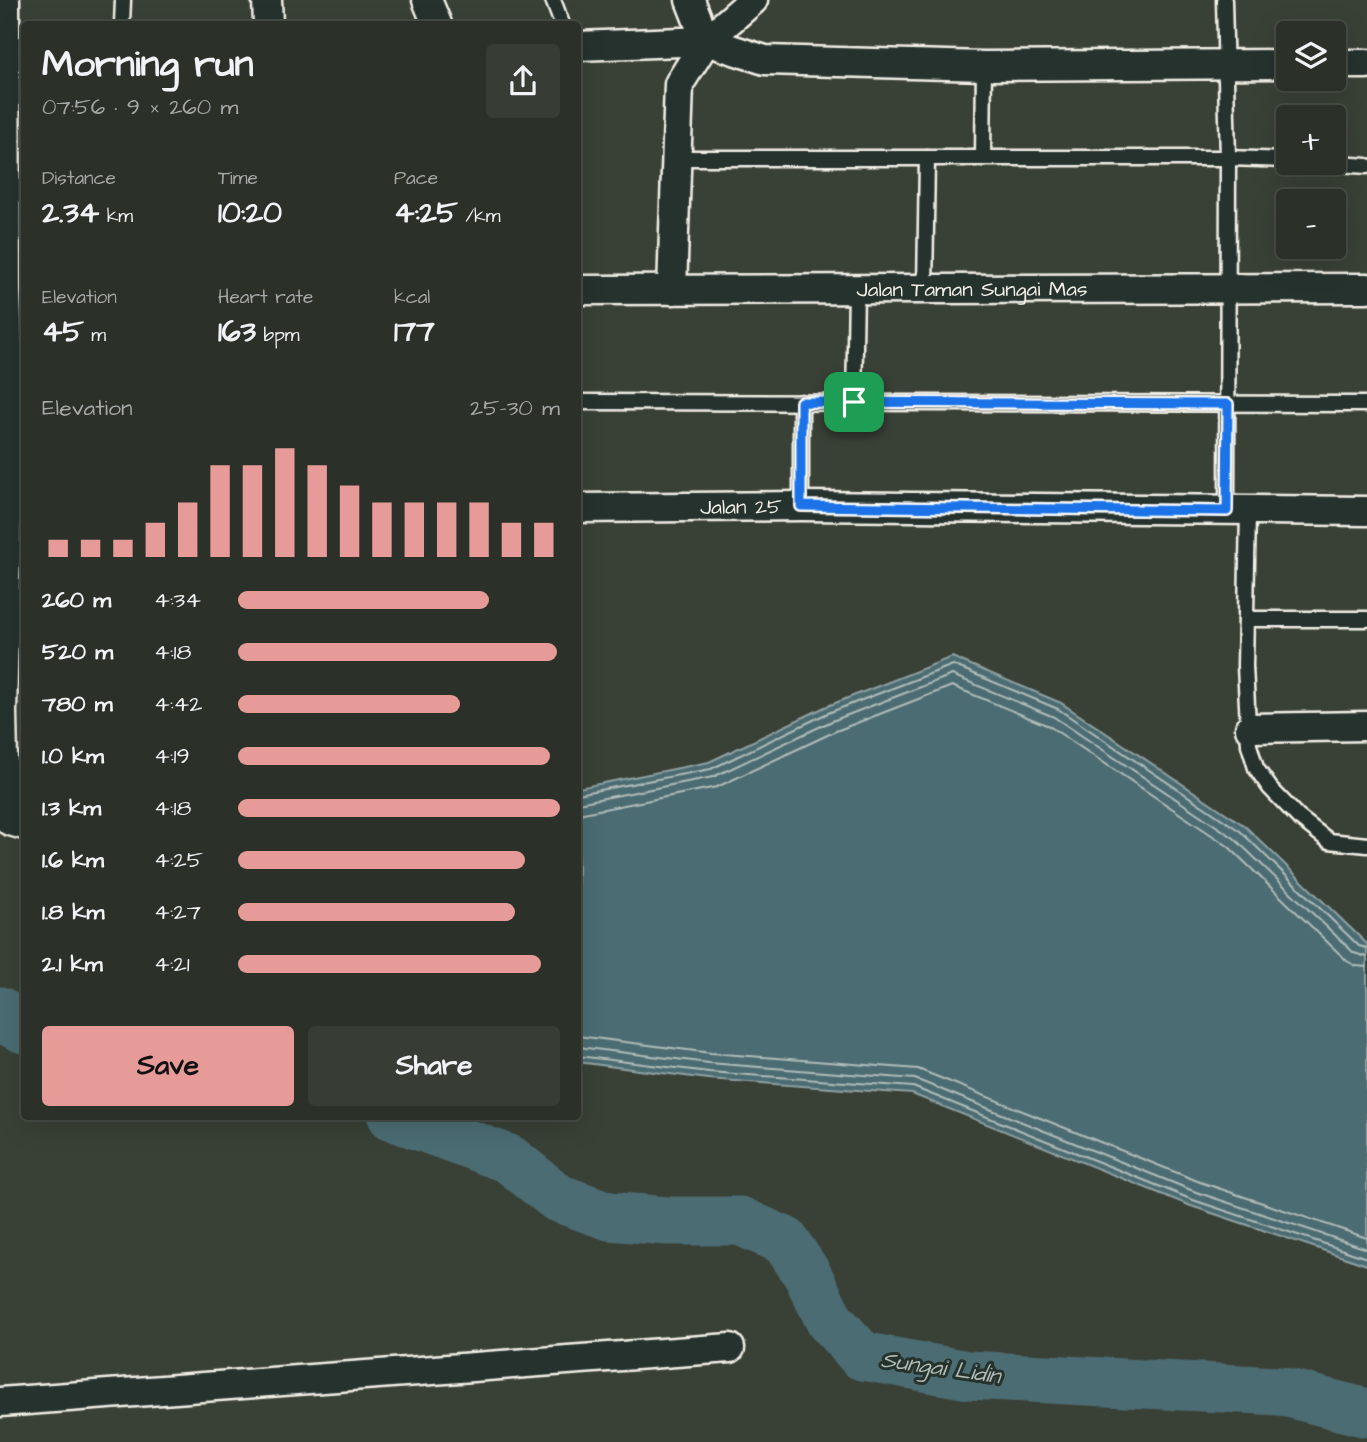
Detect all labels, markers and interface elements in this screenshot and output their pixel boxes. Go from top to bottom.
map controls [1276,21,1346,259]
button: layers [1276,21,1346,91]
text: Morning run [42,39,254,91]
button: share [486,44,560,118]
text: 07:56 · 9 × 260 m [42,91,238,123]
button: + [1276,105,1346,175]
text: Distance [42,165,116,192]
text: Time [218,165,258,192]
text: Pace [394,165,438,192]
button: − [1276,189,1346,259]
text: 2.34 [42,192,99,234]
text: 10:20 [218,192,282,234]
text: 4:25 [394,192,458,234]
text: km [99,203,133,230]
text: /km [458,203,501,230]
street label: Jalan Taman Sungai Mas [857,275,1087,306]
text: Elevation [42,284,117,311]
text: Heart rate [218,284,313,311]
text: kcal [394,284,430,311]
text: 45 [42,311,84,353]
text: 163 [218,311,256,353]
text: 177 [394,311,435,353]
text: m [84,322,106,349]
text: bpm [256,322,300,349]
pin [824,372,884,432]
icon: arrive [835,383,873,421]
text: Elevation [42,392,133,424]
text: 25–30 m [470,392,560,424]
street label: Jalan 25 [700,492,782,522]
text: 260 m [42,584,111,616]
text: 4:34 [154,584,201,616]
text: 520 m [42,636,113,668]
text: 4:18 [154,636,191,668]
text: 780 m [42,688,113,720]
text: 4:42 [154,688,202,720]
text: 1.0 km [42,740,104,772]
text: 4:19 [154,740,190,772]
text: 1.3 km [42,792,101,824]
text: 4:18 [154,792,191,824]
text: 1.6 km [42,844,104,876]
text: 4:25 [154,844,203,876]
text: 1.8 km [42,896,104,928]
text: 4:27 [154,896,201,928]
text: 2.1 km [42,948,103,980]
text: 4:21 [154,948,190,980]
button: Save [42,1026,294,1106]
button: Share [308,1026,560,1106]
water label: Sungai Lidin [879,1344,1005,1394]

